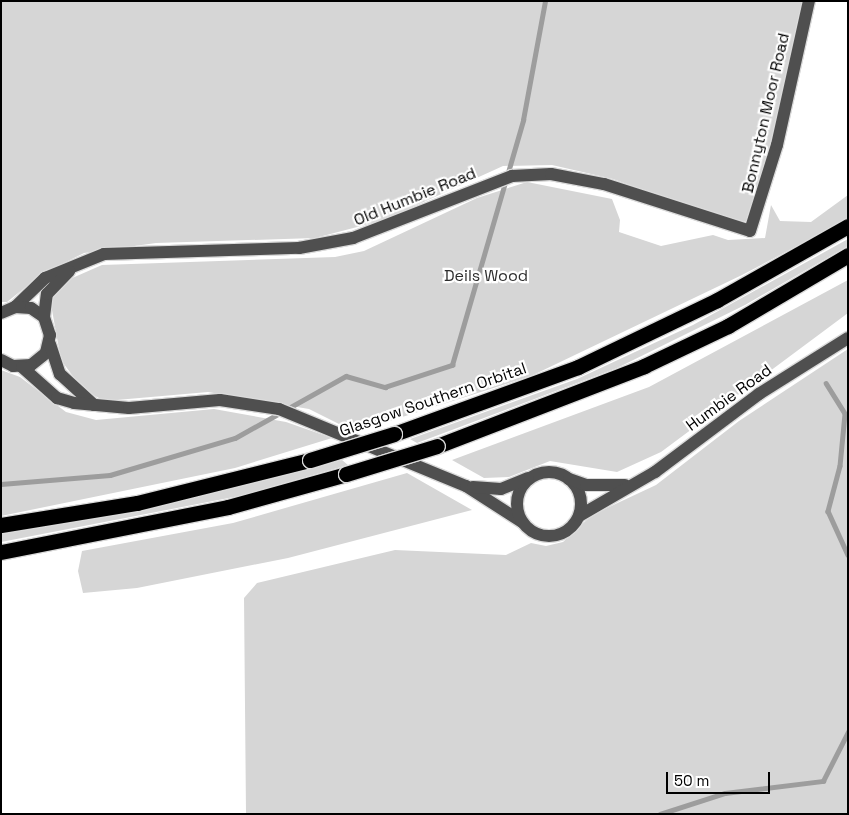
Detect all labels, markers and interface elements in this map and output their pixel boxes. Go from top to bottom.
street label: Bonnyton Moor Road [738,31,794,195]
street label: Old Humbie Road [351,164,479,230]
park label: Deils Wood [444,266,528,286]
street label: Glasgow Southern Orbital [337,359,529,441]
street label: Humbie Road [682,361,776,435]
scale bar [669,762,773,794]
text: 50 m [674,771,709,790]

